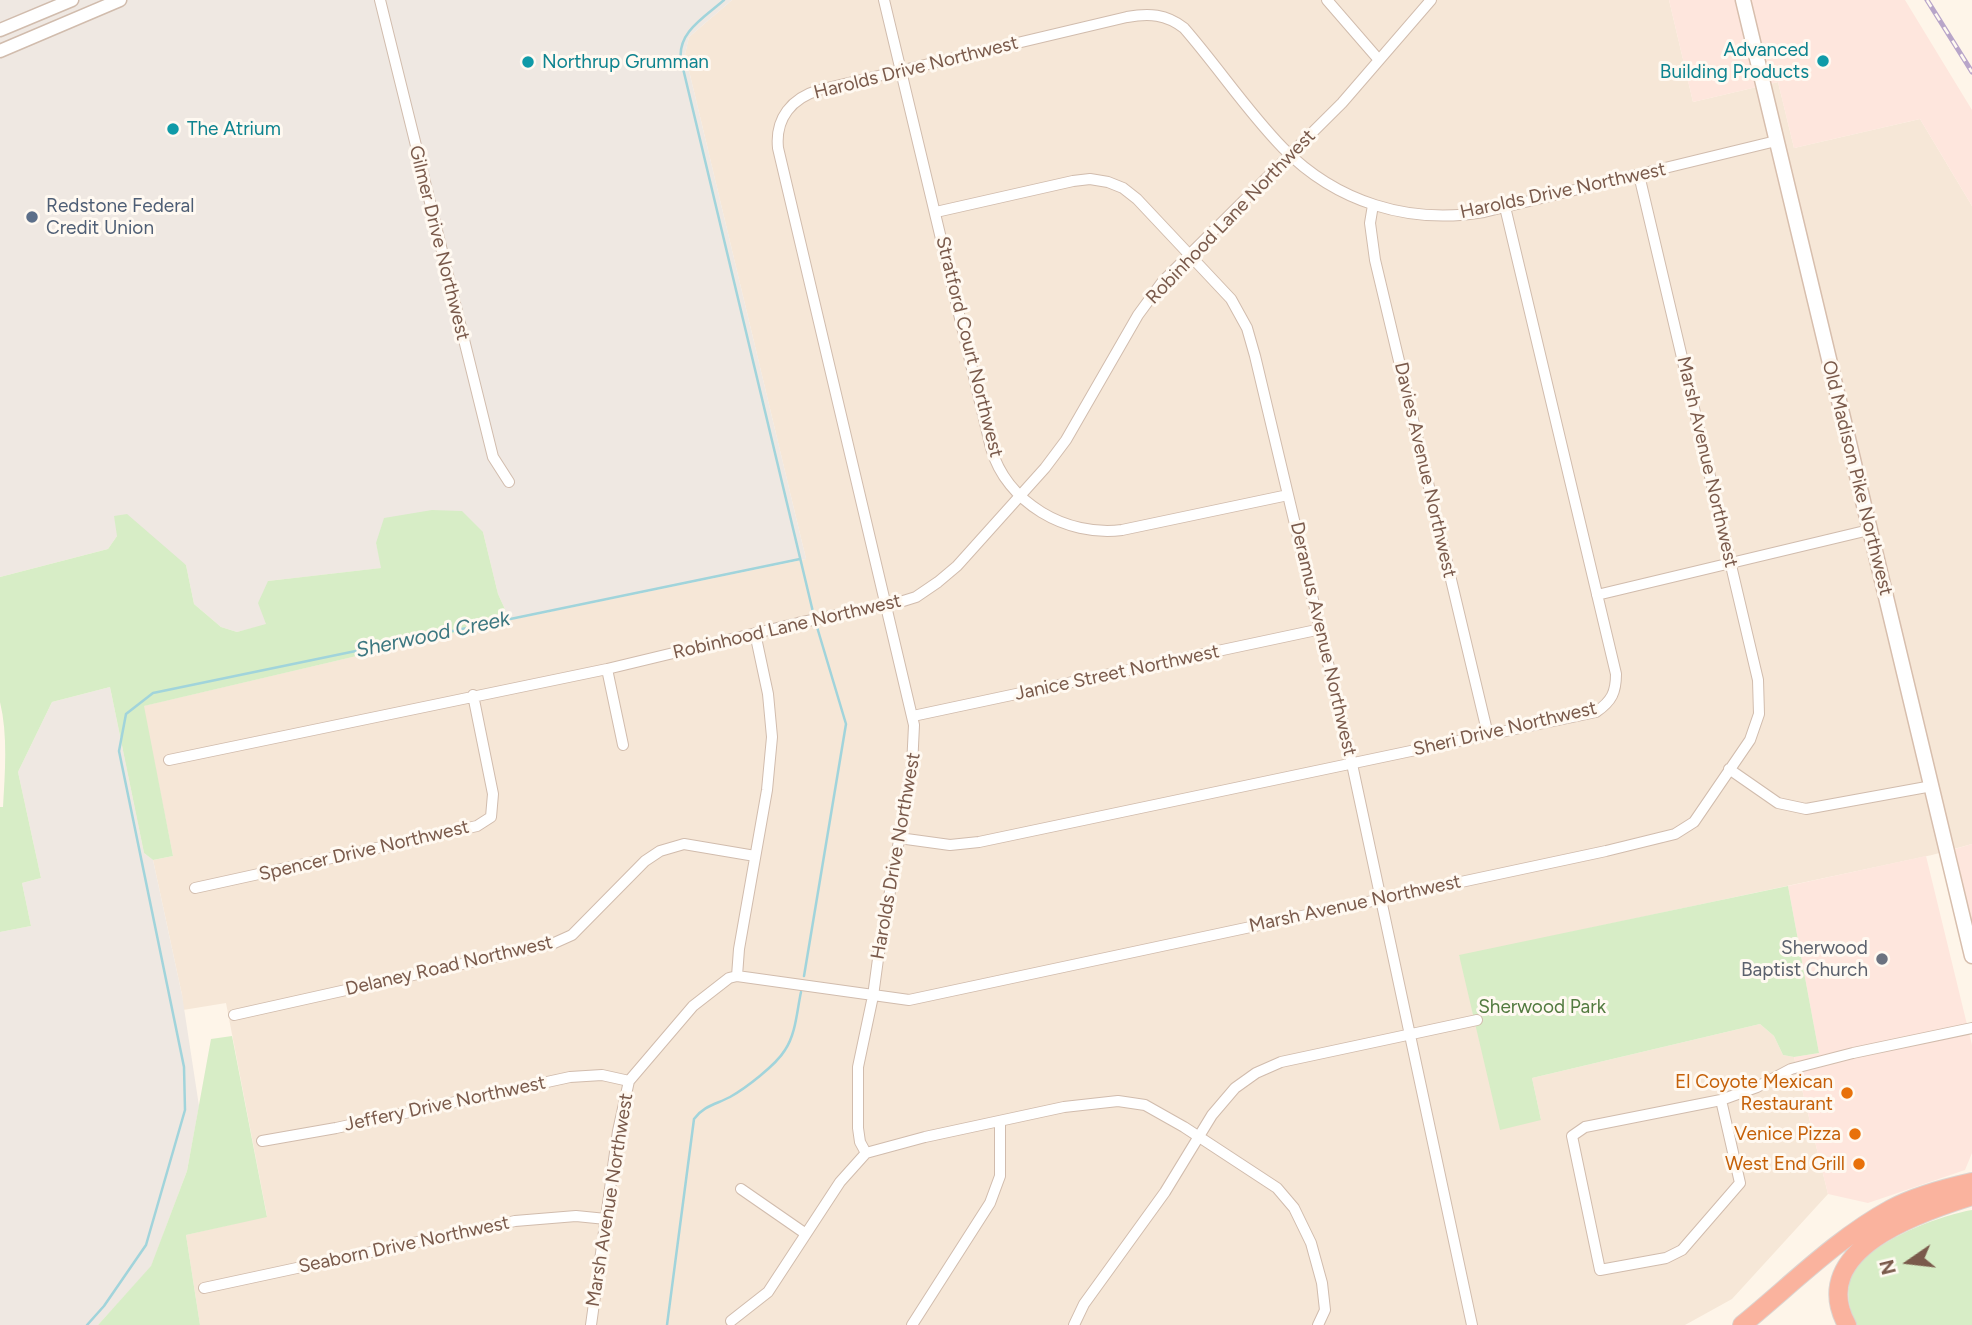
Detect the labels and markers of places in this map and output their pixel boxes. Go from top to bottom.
place label: Advanced Building Products [1660,39,1809,83]
place label: Northrup Grumman [542,51,709,73]
marker: Advanced Building Products [1815,53,1831,69]
marker: Northrup Grumman [520,54,536,70]
place label: The Atrium [187,118,281,140]
marker: The Atrium [165,121,181,137]
place label: Redstone Federal Credit Union [46,195,194,239]
marker: Redstone Federal Credit Union [24,209,40,225]
place label: Sherwood Baptist Church [1741,937,1868,981]
marker: Sherwood Baptist Church [1874,951,1890,967]
place label: El Coyote Mexican Restaurant [1675,1071,1833,1115]
marker: El Coyote Mexican Restaurant [1839,1085,1855,1101]
place label: Venice Pizza [1734,1123,1841,1145]
marker: Venice Pizza [1847,1126,1863,1142]
place label: West End Grill [1725,1153,1845,1175]
marker: West End Grill [1851,1156,1867,1172]

